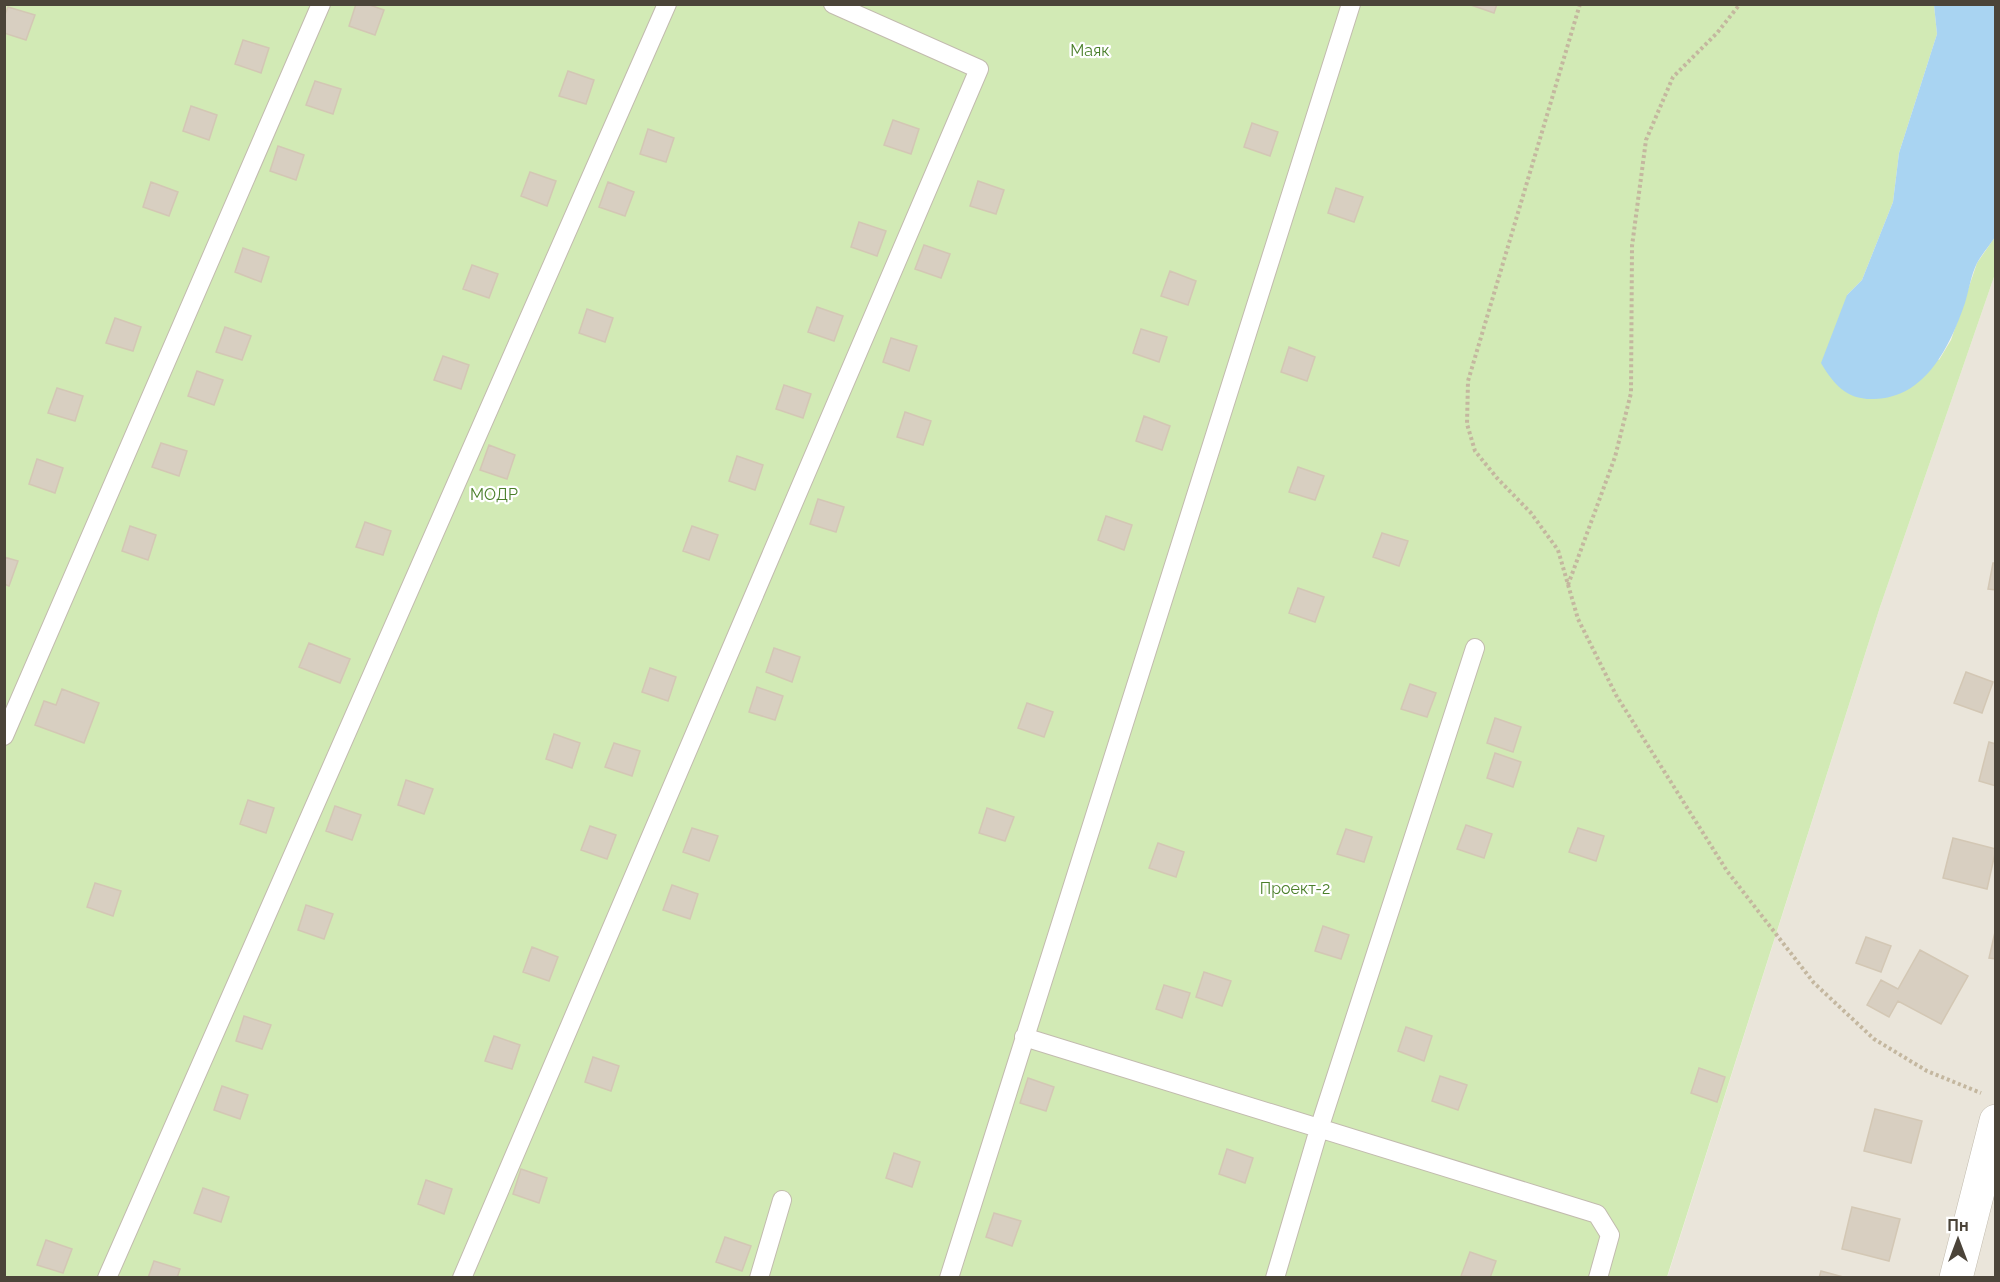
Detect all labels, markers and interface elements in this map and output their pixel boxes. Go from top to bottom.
park label: Маяк [1070,41,1110,60]
park label: МОДР [470,485,518,504]
park label: Проект-2 [1260,879,1330,898]
north arrow [1928,1210,1988,1270]
text: Пн [1947,1216,1969,1235]

